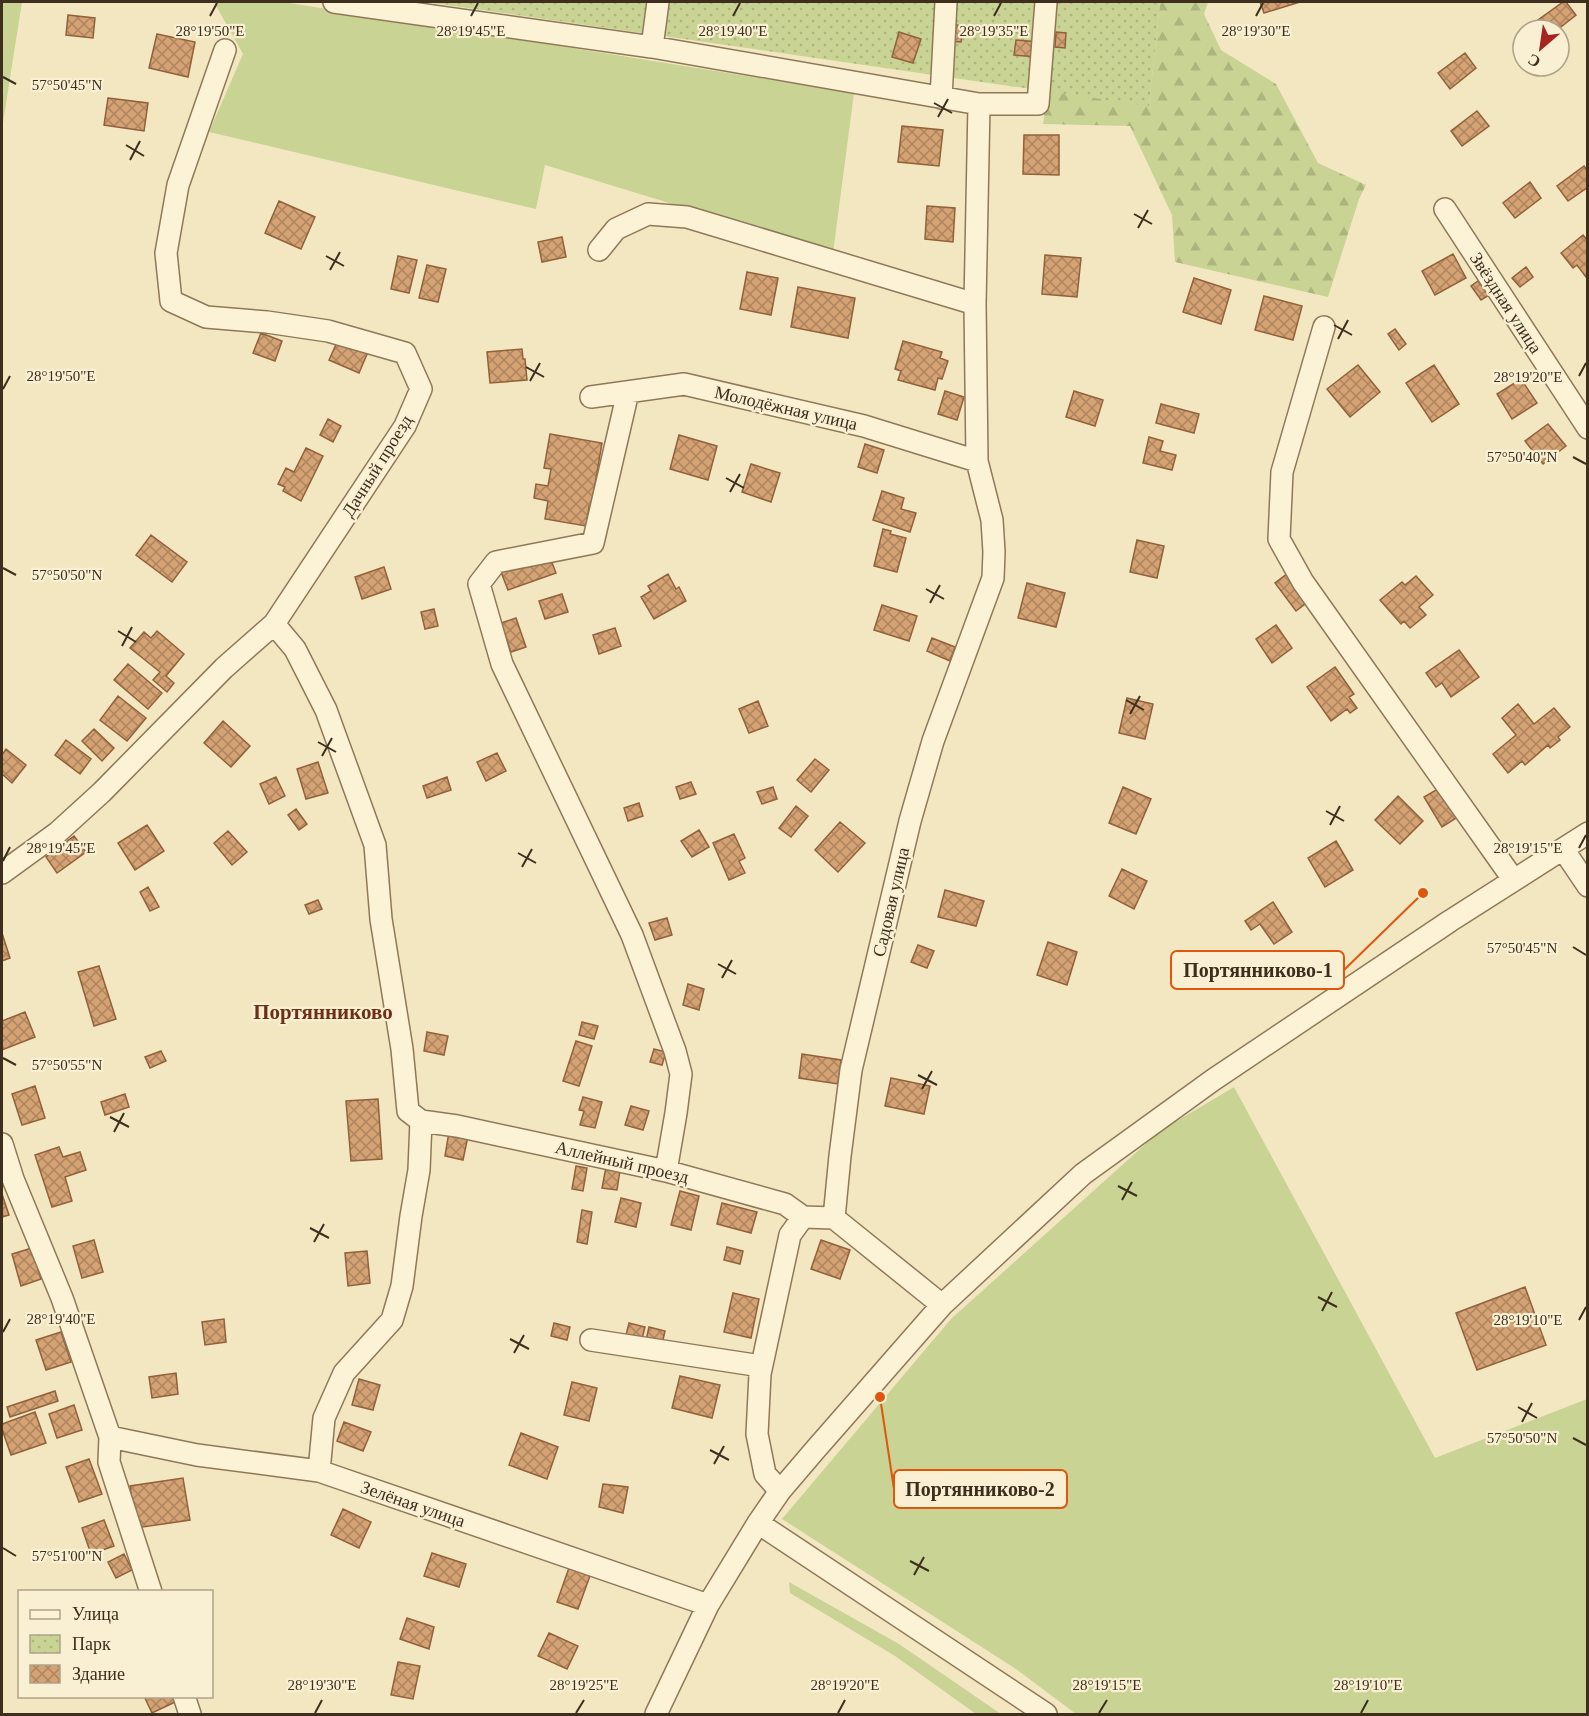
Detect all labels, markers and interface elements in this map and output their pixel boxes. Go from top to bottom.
north arrow [1511,18,1571,78]
text: 28°19'50"E [176,23,245,39]
text: 28°19'45"E [437,23,506,39]
text: 28°19'40"E [699,23,768,39]
text: 28°19'35"E [960,23,1029,39]
text: 28°19'30"E [1222,23,1291,39]
text: С [1525,50,1543,71]
text: 57°50'45"N [32,77,102,93]
street label: Звёздная улица [1466,249,1546,357]
text: 28°19'50"E [27,368,96,384]
text: 28°19'20"E [1494,369,1563,385]
street label: Молодёжная улица [713,382,859,434]
street label: Дачный проезд [338,411,416,521]
text: 57°50'40"N [1487,449,1557,465]
text: 57°50'50"N [32,567,102,583]
text: 28°19'45"E [27,840,96,856]
text: 28°19'15"E [1494,840,1563,856]
street label: Садовая улица [869,845,913,959]
text: 57°50'45"N [1487,940,1557,956]
callout: Портянниково-1 [1171,951,1344,989]
text: Портянниково-1 [1183,959,1333,982]
district label: Портянниково [253,1000,393,1024]
text: 57°50'55"N [32,1057,102,1073]
street label: Аллейный проезд [553,1137,691,1187]
text: 28°19'40"E [27,1311,96,1327]
text: 28°19'10"E [1494,1312,1563,1328]
text: 57°50'50"N [1487,1430,1557,1446]
callout: Портянниково-2 [894,1470,1067,1508]
street label: Зелёная улица [358,1477,468,1531]
text: Портянниково-2 [905,1478,1055,1501]
text: 57°51'00"N [32,1548,102,1564]
legend [18,1590,213,1698]
text: Улица [72,1604,119,1624]
text: Парк [72,1634,111,1654]
text: Здание [72,1664,125,1684]
text: 28°19'30"E [288,1677,357,1693]
text: 28°19'25"E [550,1677,619,1693]
text: 28°19'20"E [811,1677,880,1693]
text: 28°19'15"E [1073,1677,1142,1693]
text: 28°19'10"E [1334,1677,1403,1693]

